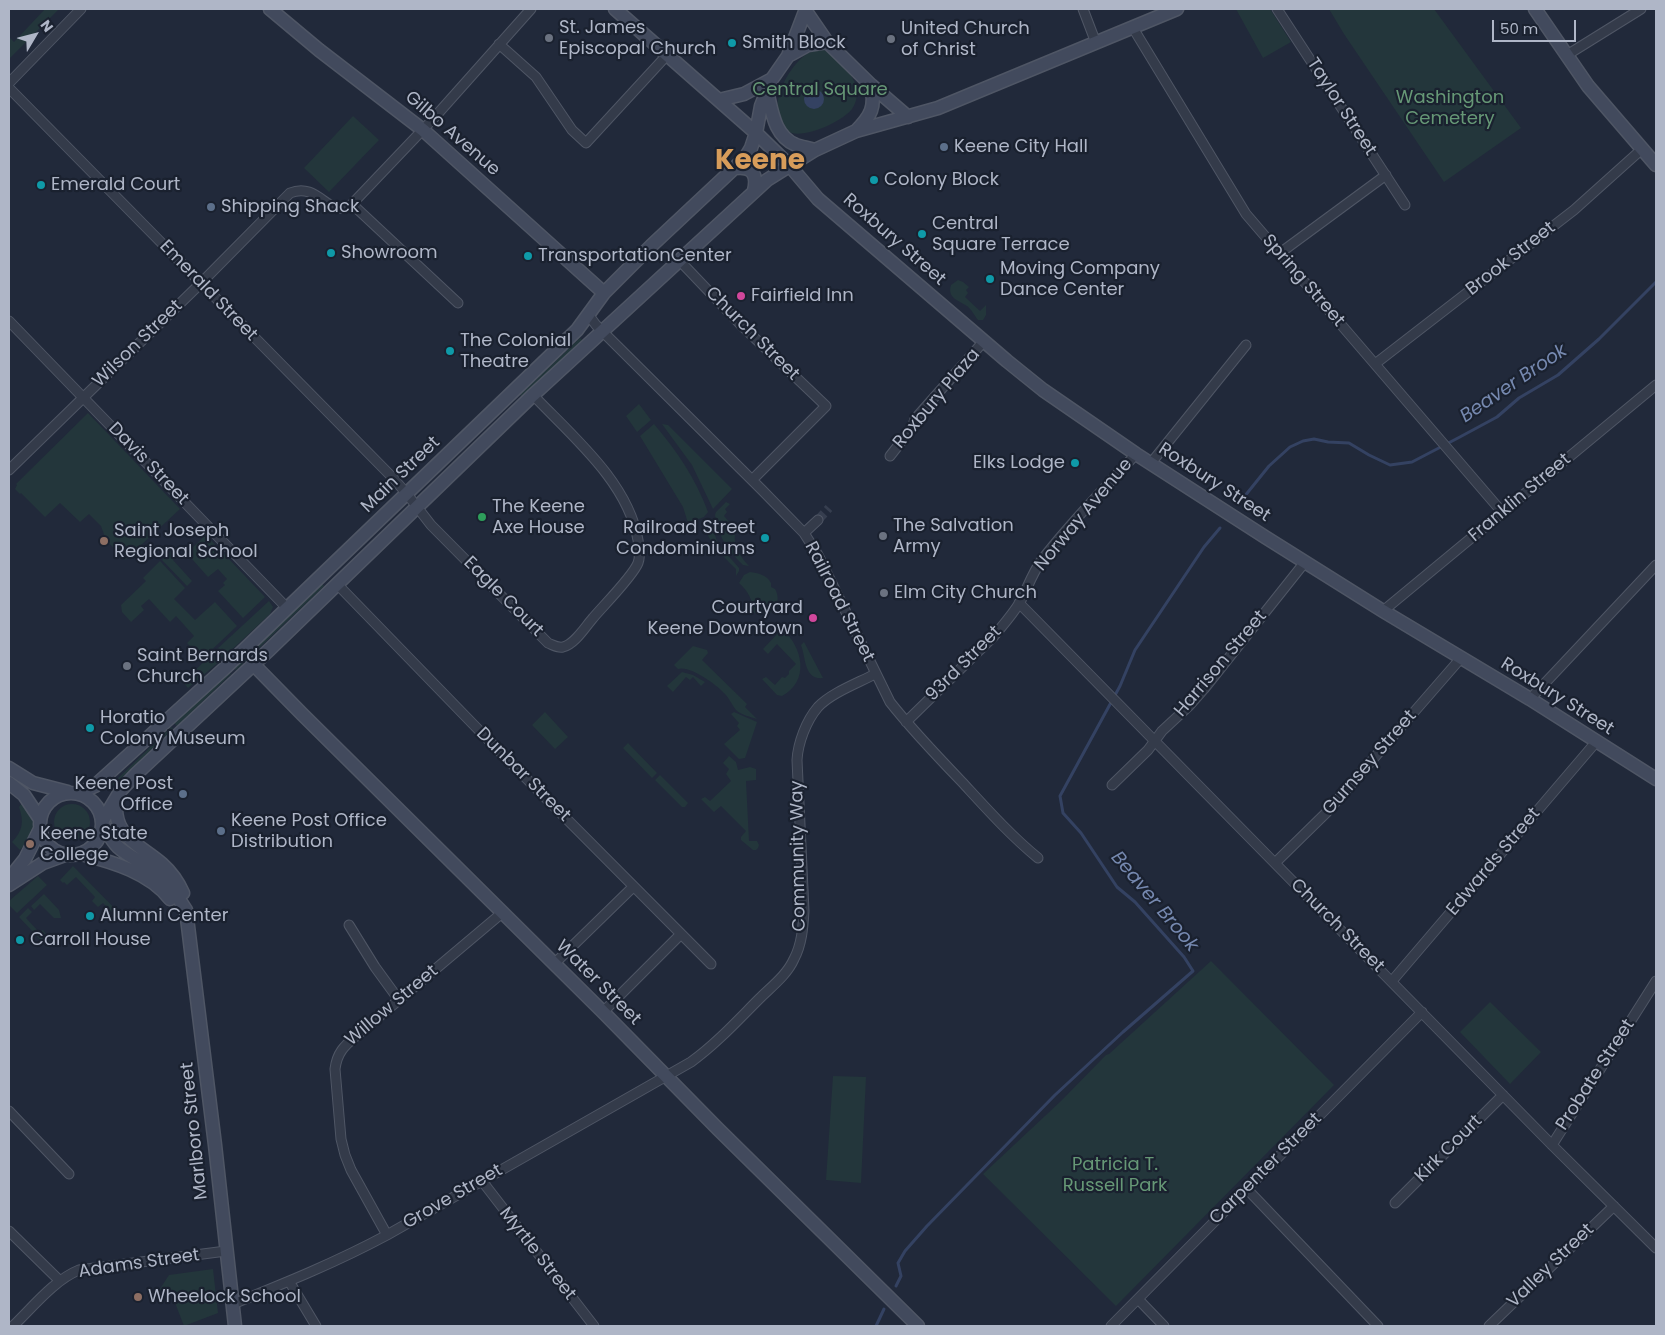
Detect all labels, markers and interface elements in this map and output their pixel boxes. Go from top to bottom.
north arrow [10,10,60,60]
scale bar [1495,10,1579,42]
text: N [36,16,58,36]
place label: St. James Episcopal Church [559,17,716,59]
place label: United Church of Christ [901,18,1030,60]
text: 50 m [1500,18,1538,39]
marker: St. James Episcopal Church [543,32,555,44]
place label: Smith Block [742,32,846,54]
marker: United Church of Christ [885,33,897,45]
marker: Smith Block [726,37,738,49]
street label: Taylor Street [1301,54,1381,160]
park label: Central Square [752,79,888,101]
street label: Gilbo Avenue [400,87,504,181]
park label: Washington Cemetery [1396,87,1504,130]
place label: Keene City Hall [954,136,1088,158]
marker: Keene City Hall [938,141,950,153]
district label: Keene [715,145,805,179]
place label: Colony Block [884,169,999,191]
place label: Emerald Court [51,174,180,196]
marker: Colony Block [868,174,880,186]
marker: Emerald Court [35,179,47,191]
street label: Roxbury Street [838,189,950,291]
place label: Shipping Shack [221,196,359,218]
marker: Shipping Shack [205,201,217,213]
place label: Central Square Terrace [932,213,1070,255]
street label: Brook Street [1462,217,1560,301]
marker: Central Square Terrace [916,228,928,240]
street label: Spring Street [1257,230,1349,332]
street label: Emerald Street [154,236,262,346]
place label: Showroom [341,242,438,264]
place label: TransportationCenter [538,245,732,267]
marker: Showroom [325,247,337,259]
marker: TransportationCenter [522,250,534,262]
place label: Moving Company Dance Center [1000,258,1160,300]
marker: Moving Company Dance Center [984,273,996,285]
street label: Church Street [701,283,803,385]
place label: Fairfield Inn [751,285,854,307]
marker: Fairfield Inn [735,290,747,302]
street label: Wilson Street [89,296,187,392]
place label: The Colonial Theatre [460,330,571,372]
water label: Beaver Brook [1456,340,1572,428]
marker: The Colonial Theatre [444,345,456,357]
street label: Roxbury Plaza [889,345,985,453]
street label: Davis Street [103,418,193,510]
street label: Main Street [357,432,445,518]
street label: Roxbury Street [1154,439,1274,527]
street label: Franklin Street [1465,449,1575,547]
place label: Elks Lodge [973,452,1065,474]
street label: Norway Avenue [1031,454,1137,576]
marker: Elks Lodge [1069,457,1081,469]
place label: The Keene Axe House [492,496,585,538]
marker: The Keene Axe House [476,511,488,523]
place label: The Salvation Army [893,515,1014,558]
place label: Railroad Street Condominiums [616,517,755,560]
place label: Saint Joseph Regional School [114,520,258,562]
marker: The Salvation Army [877,530,889,542]
marker: Railroad Street Condominiums [759,532,771,544]
marker: Saint Joseph Regional School [98,535,110,547]
street label: Railroad Street [799,538,879,666]
street label: Eagle Court [459,553,547,641]
place label: Elm City Church [894,582,1037,604]
marker: Elm City Church [878,587,890,599]
place label: Courtyard Keene Downtown [648,597,803,640]
street label: Harrison Street [1170,606,1272,722]
marker: Courtyard Keene Downtown [807,612,819,624]
street label: 93rd Street [922,622,1006,706]
place label: Saint Bernards Church [137,645,268,688]
street label: Roxbury Street [1497,654,1617,740]
marker: Saint Bernards Church [121,660,133,672]
street label: Gurnsey Street [1319,706,1421,820]
place label: Horatio Colony Museum [100,707,245,750]
marker: Horatio Colony Museum [84,722,96,734]
street label: Dunbar Street [471,723,575,827]
place label: Keene Post Office [75,773,173,816]
street label: Community Way [787,780,811,932]
marker: Keene Post Office [177,788,189,800]
street label: Edwards Street [1443,804,1545,920]
place label: Keene Post Office Distribution [231,810,387,852]
place label: Keene State College [40,823,148,866]
marker: Keene Post Office Distribution [215,825,227,837]
marker: Keene State College [24,838,36,850]
water label: Beaver Brook [1105,847,1203,957]
street label: Church Street [1286,875,1388,977]
place label: Alumni Center [100,905,228,927]
marker: Alumni Center [84,910,96,922]
place label: Carroll House [30,929,151,951]
marker: Carroll House [14,934,26,946]
street label: Water Street [551,936,645,1030]
street label: Willow Street [341,961,443,1051]
street label: Probate Street [1552,1015,1640,1135]
street label: Marlboro Street [177,1061,213,1201]
street label: Carpenter Street [1205,1108,1327,1230]
street label: Kirk Court [1411,1111,1487,1187]
park label: Patricia T. Russell Park [1063,1154,1167,1196]
street label: Grove Street [400,1160,506,1234]
street label: Myrtle Street [494,1203,580,1305]
street label: Valley Street [1503,1219,1599,1313]
street label: Adams Street [77,1245,201,1283]
place label: Wheelock School [148,1286,301,1308]
marker: Wheelock School [132,1291,144,1303]

